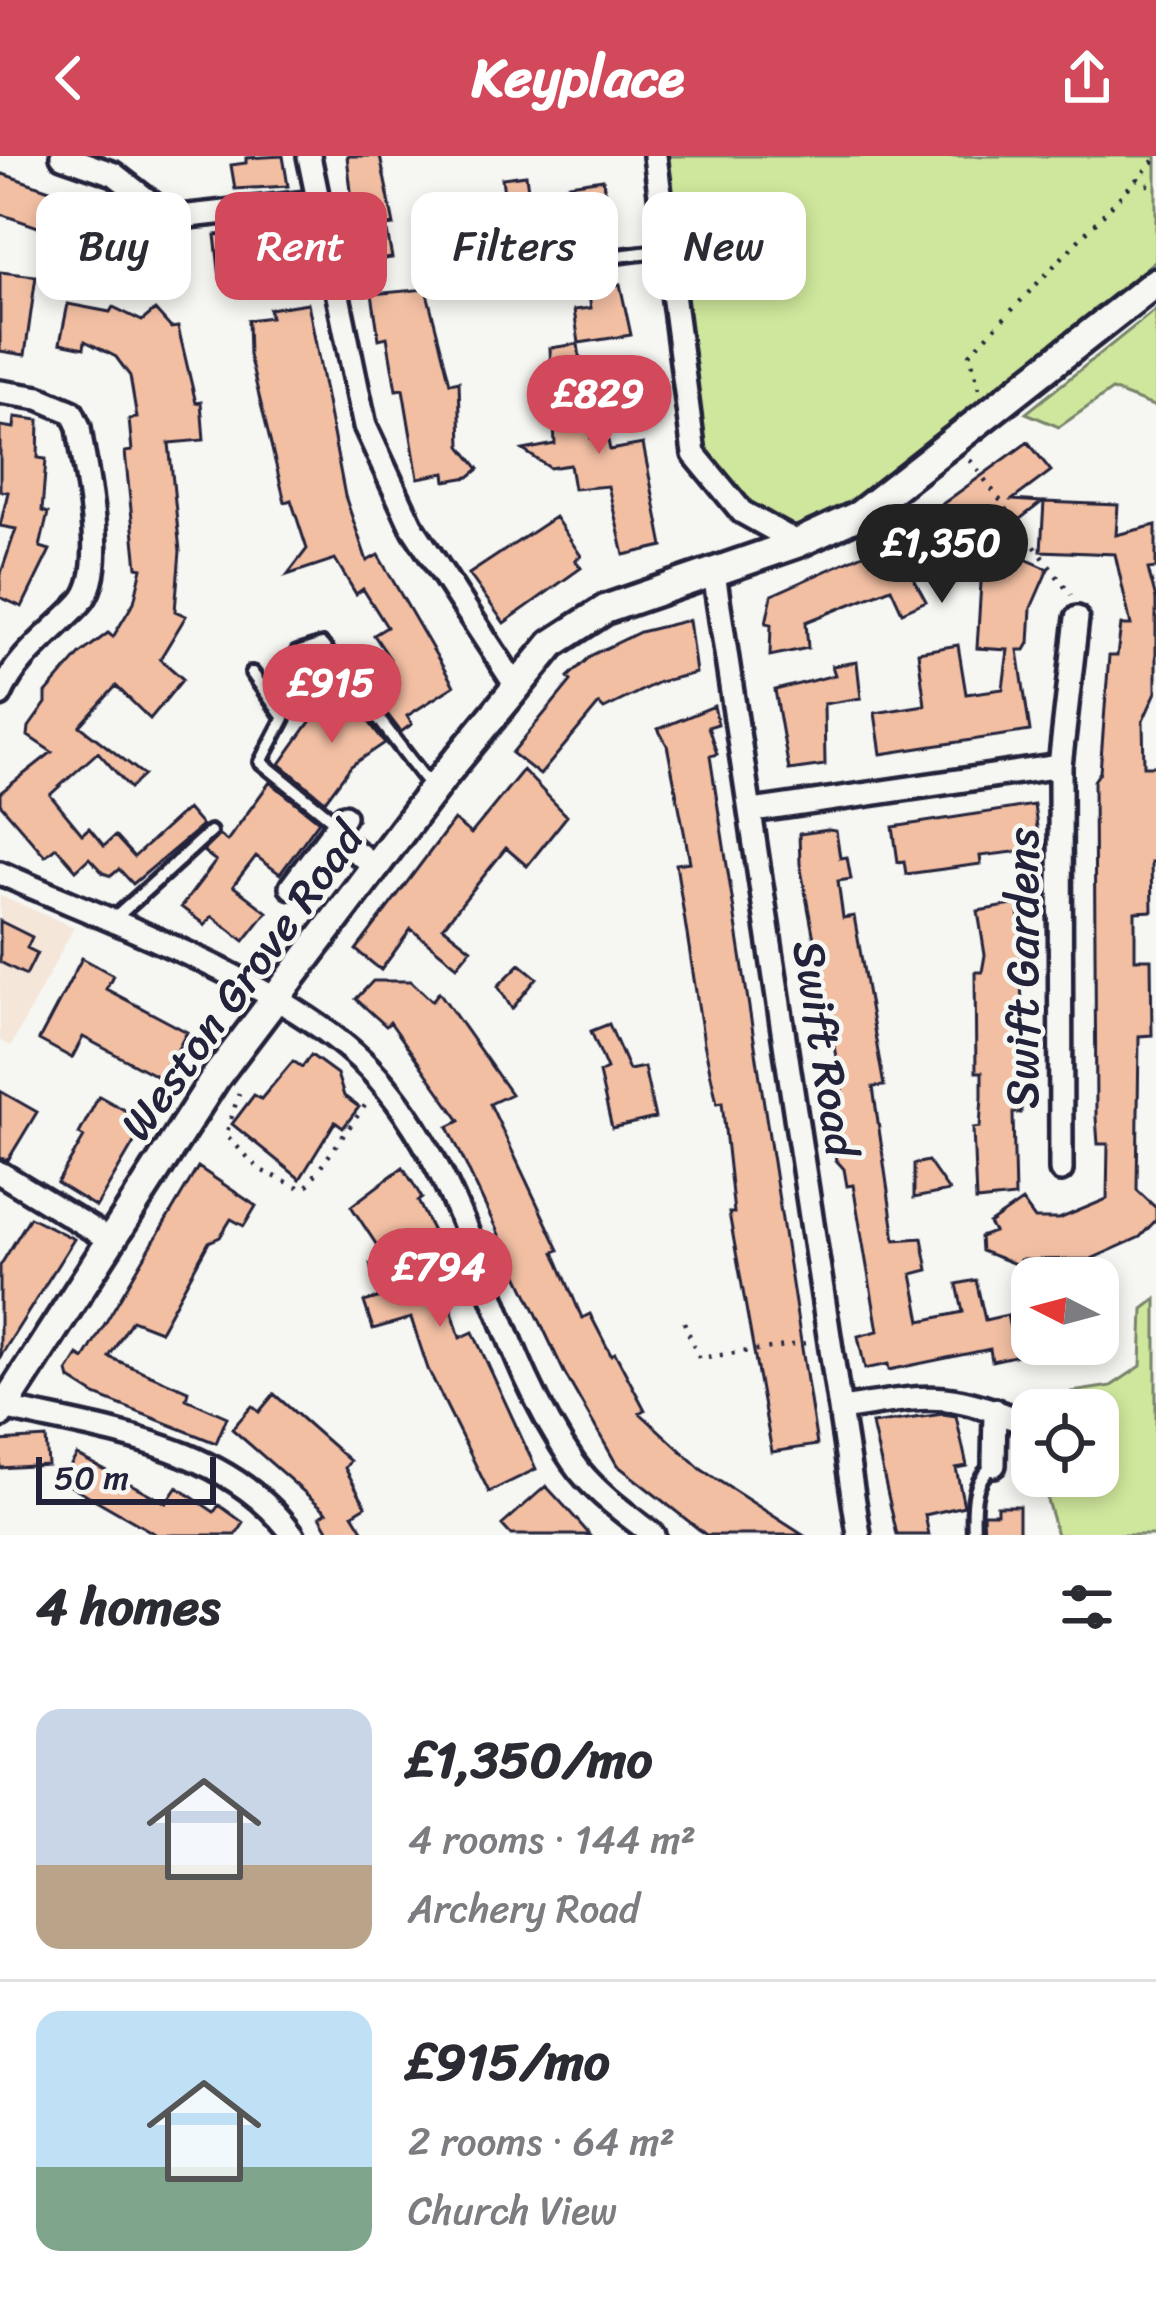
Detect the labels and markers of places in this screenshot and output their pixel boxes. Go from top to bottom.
pin: £829 [528,355,670,457]
pin: £1,350 [844,504,1040,606]
pin: £915 [261,644,403,746]
pin: £794 [369,1228,511,1330]

